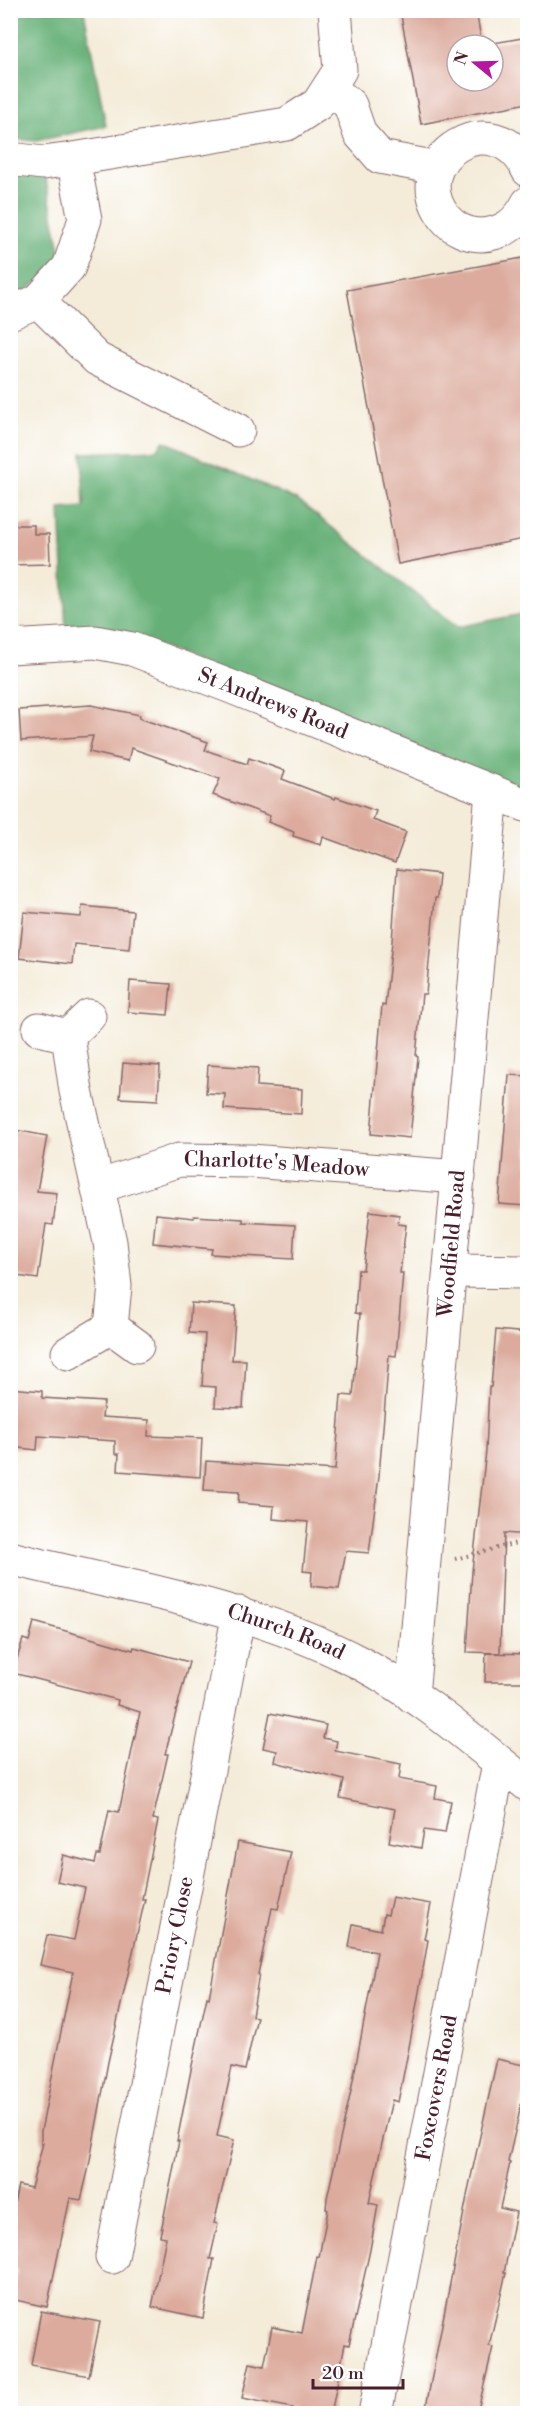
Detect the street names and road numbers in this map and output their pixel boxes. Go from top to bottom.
street label: St Andrews Road [194,662,352,745]
street label: Charlotte's Meadow [184,1147,371,1183]
street label: Woodfield Road [432,1169,471,1320]
street label: Church Road [224,1599,349,1666]
street label: Priory Close [151,1874,200,1996]
street label: Foxcovers Road [411,2013,464,2163]

